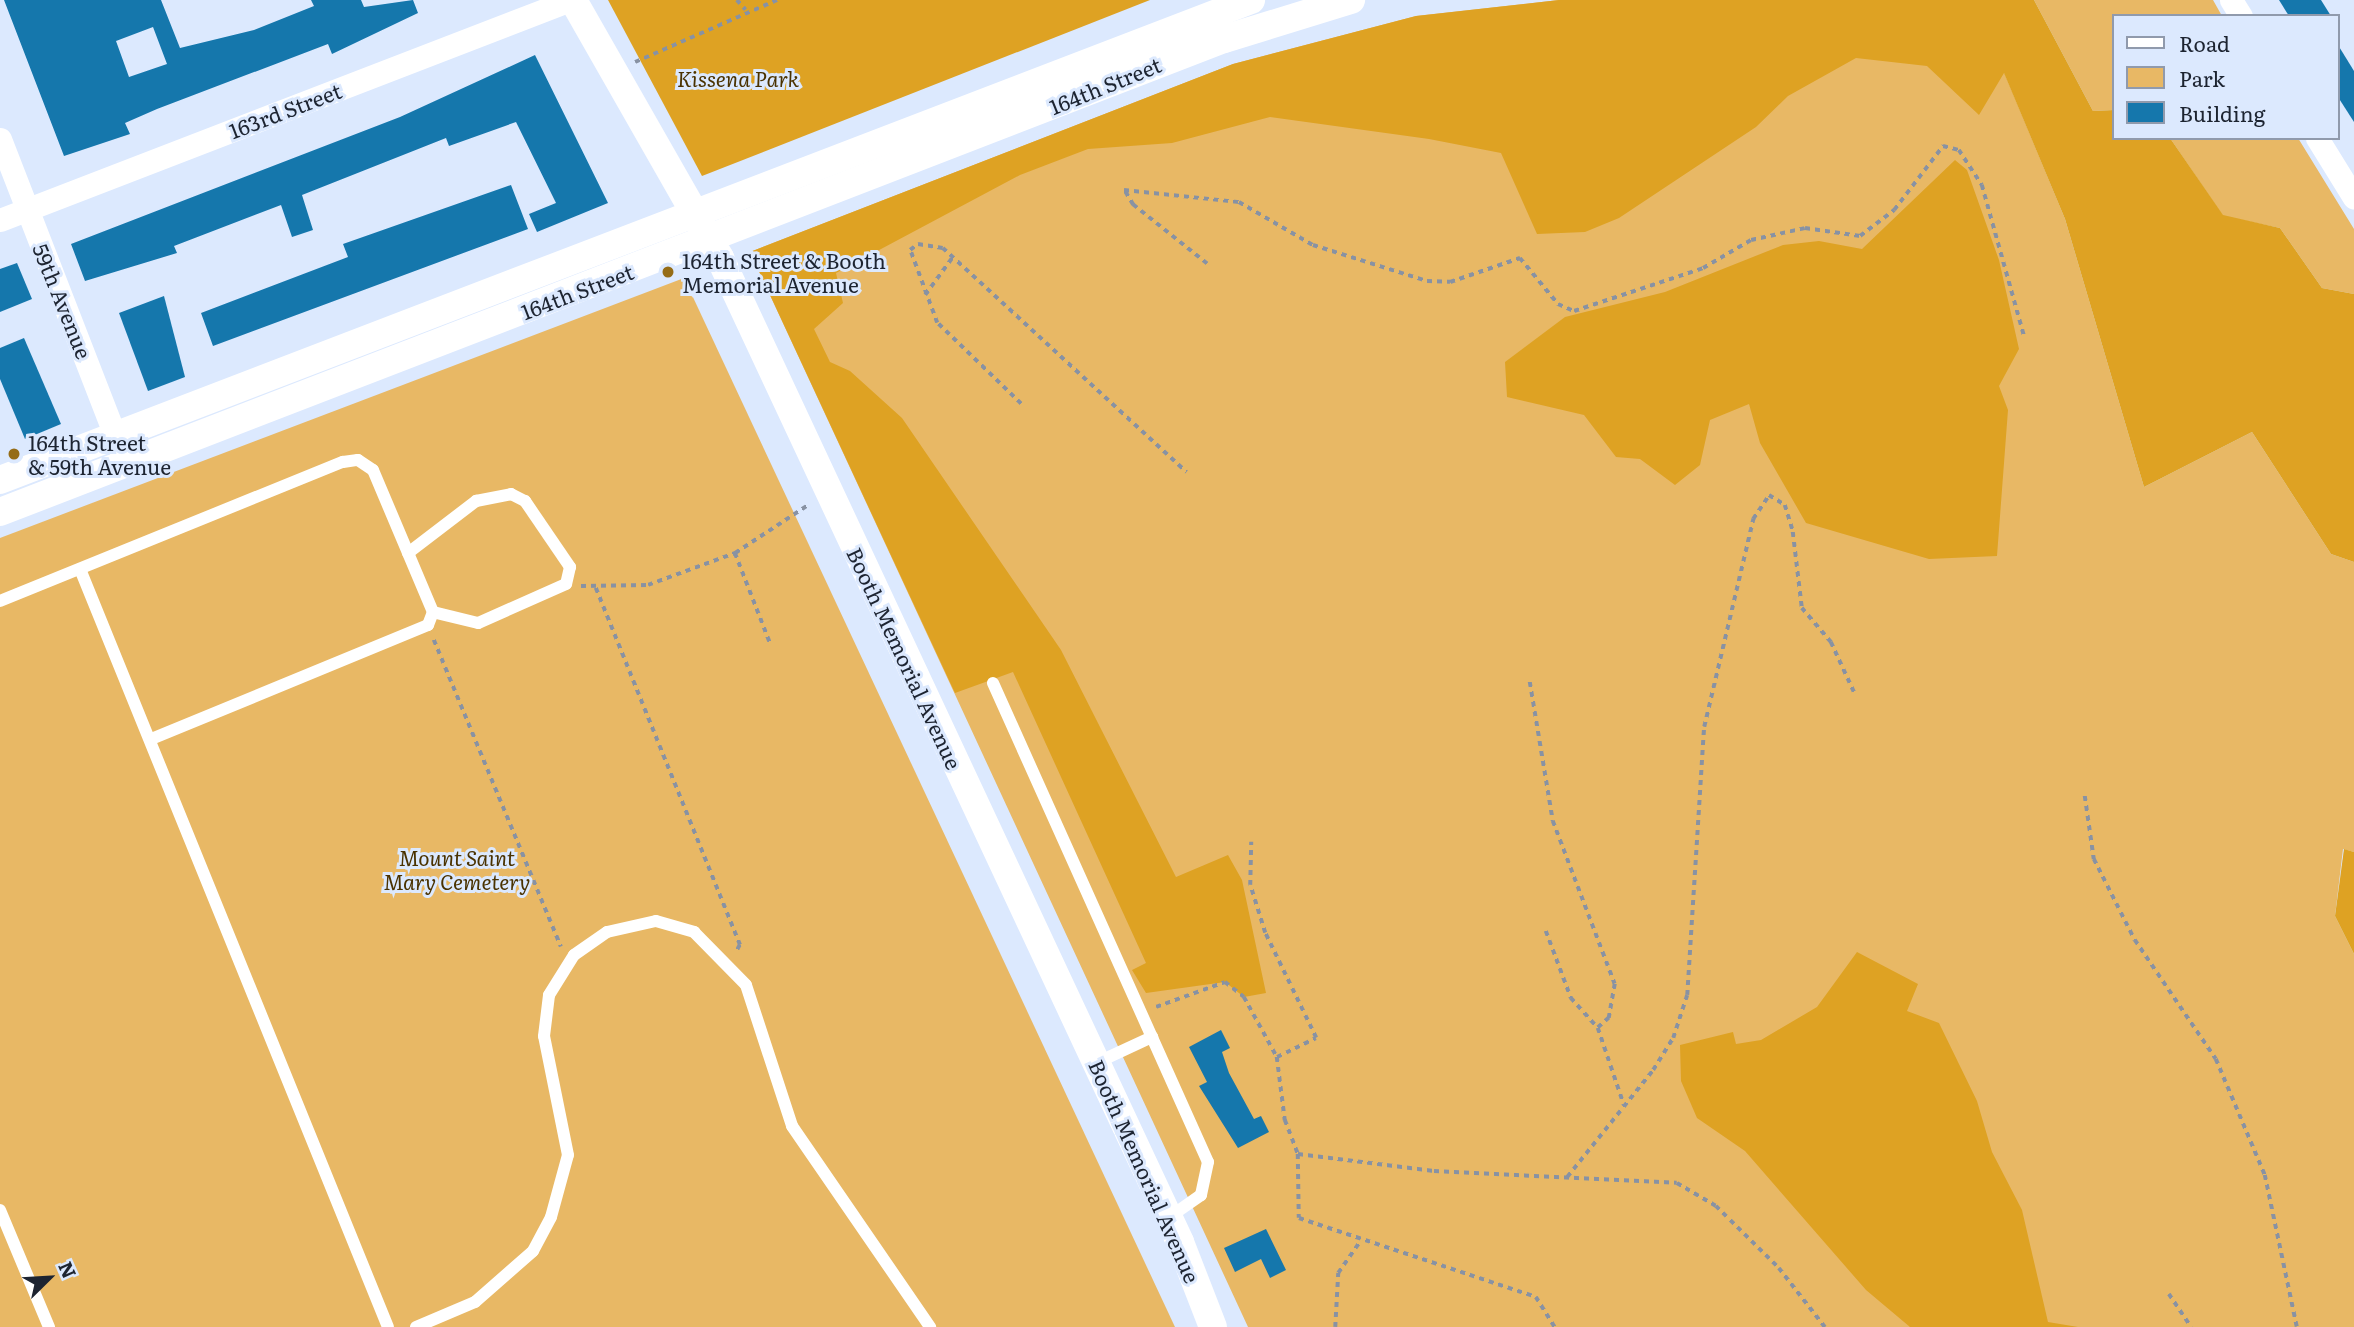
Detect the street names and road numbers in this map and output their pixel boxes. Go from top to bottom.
street label: 164th Street [1046,51,1164,119]
street label: 163rd Street [225,77,345,143]
street label: 59th Avenue [28,240,98,362]
street label: 164th Street [517,258,637,324]
street label: Booth Memorial Avenue [843,543,967,773]
street label: Booth Memorial Avenue [1084,1056,1206,1286]

